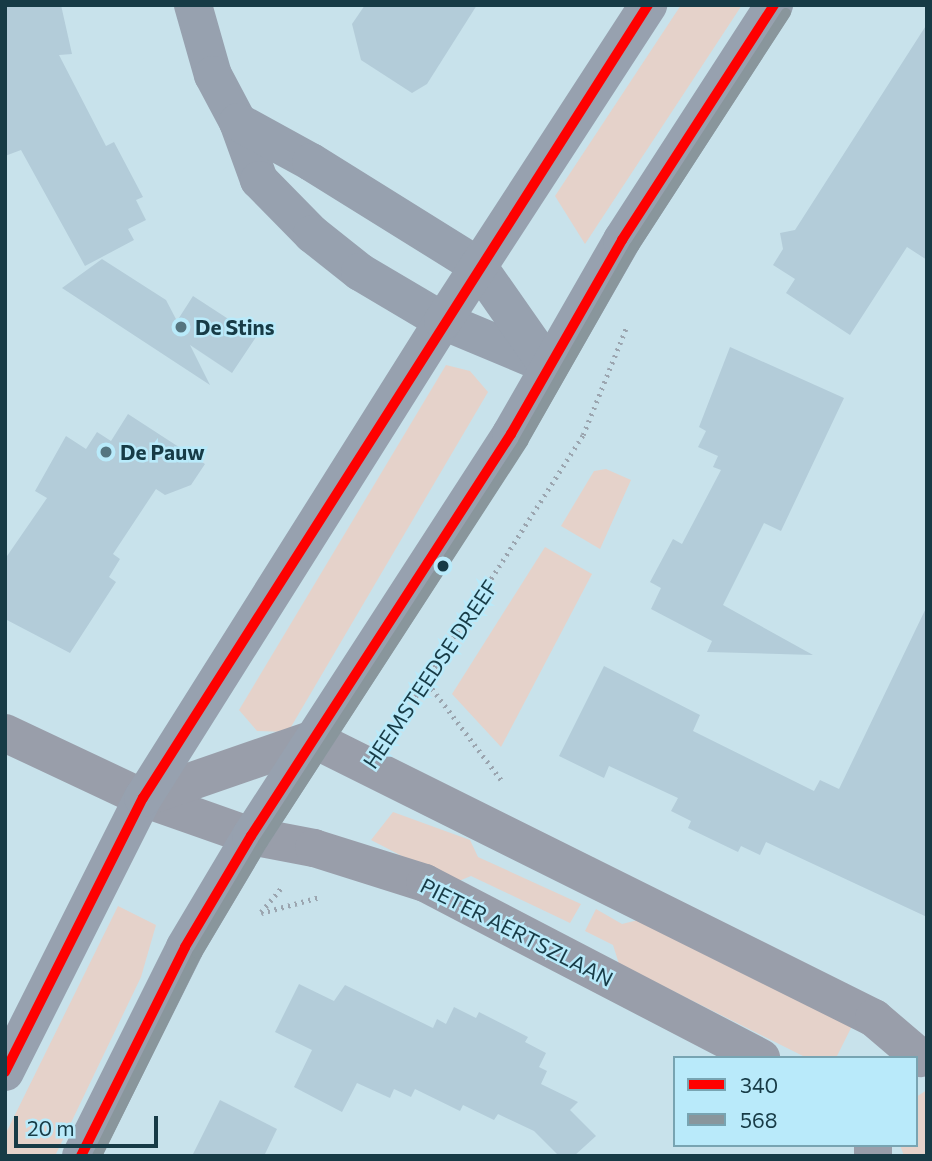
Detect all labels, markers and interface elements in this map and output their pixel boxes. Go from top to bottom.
place label: De Stins [195,314,275,340]
marker: De Stins [173,319,189,335]
place label: De Pauw [120,439,205,465]
marker: De Pauw [98,444,114,460]
unlabelled marker [436,559,450,573]
street label: HEEMSTEEDSE DREEF [357,575,503,773]
street label: PIETER AERTSZLAAN [416,872,618,992]
legend [673,1056,918,1147]
text: 340 [740,1072,778,1097]
scale bar [18,1102,161,1146]
text: 568 [740,1107,778,1132]
text: 20 m [27,1115,75,1140]

